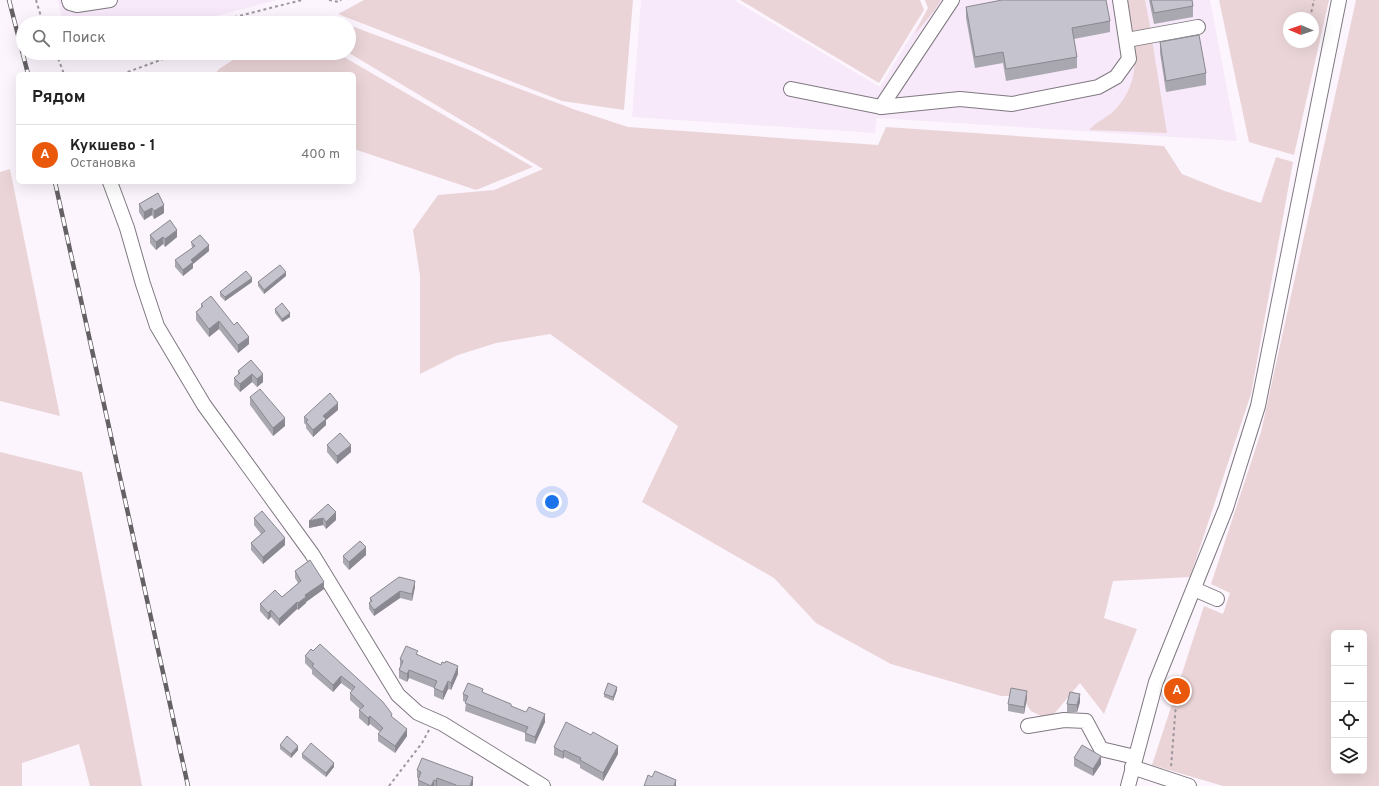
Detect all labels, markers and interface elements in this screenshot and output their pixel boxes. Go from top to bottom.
north arrow [1283,12,1319,48]
search box [16,16,356,60]
icon: search [30,27,52,49]
text: Поиск [62,29,106,48]
text: Рядом [32,87,85,109]
text: Кукшево - 1 [70,137,155,156]
text: A [40,147,50,163]
text: 400 m [301,147,340,163]
text: Остановка [70,156,136,172]
your location [542,492,562,512]
map controls [1331,630,1367,774]
button: + [1331,630,1367,666]
button: − [1331,666,1367,702]
pin: A [1164,676,1190,706]
button: locate [1331,702,1367,738]
button: layers [1331,738,1367,774]

